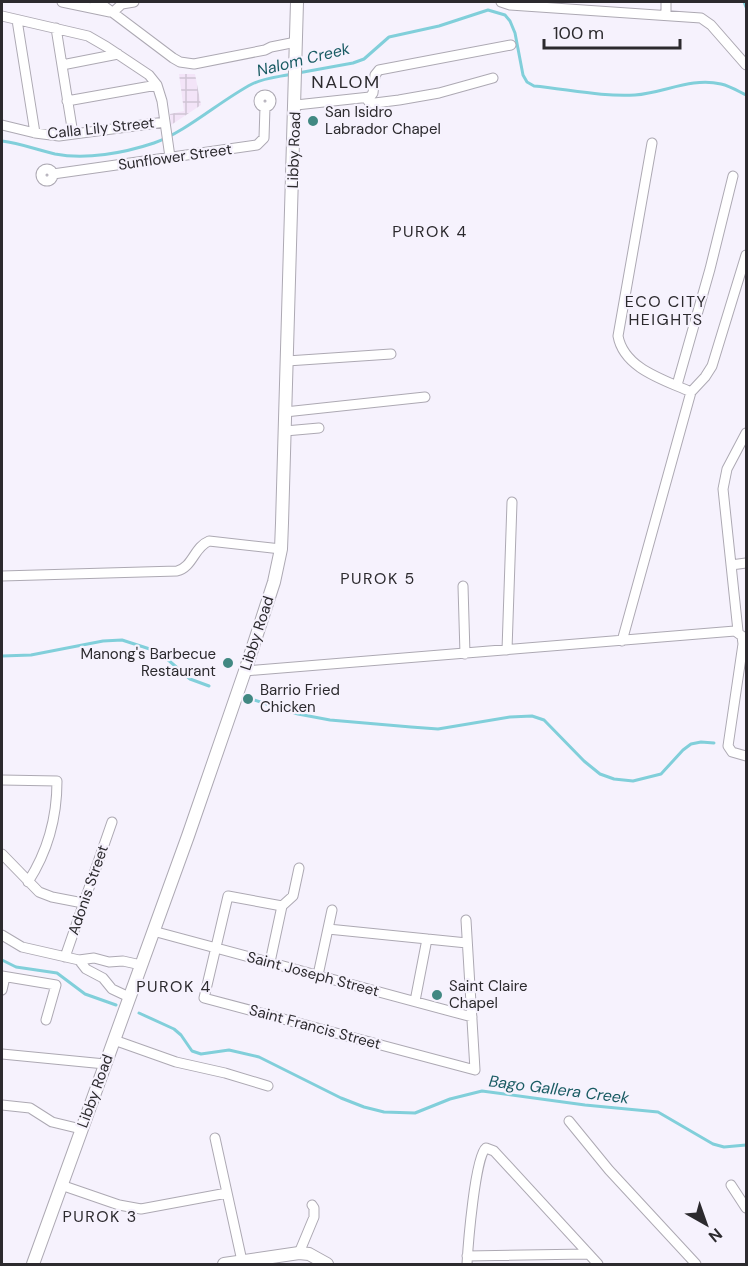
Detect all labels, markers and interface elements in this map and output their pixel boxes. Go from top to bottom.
scale bar [544,12,680,50]
text: 100 m [553,21,604,45]
water label: Nalom Creek [254,38,353,81]
district label: NALOM [311,70,381,94]
place label: San Isidro Labrador Chapel [325,102,441,139]
street label: Libby Road [283,111,305,189]
street label: Calla Lily Street [47,112,156,144]
marker: San Isidro Labrador Chapel [306,114,320,128]
street label: Sunflower Street [117,139,233,175]
district label: PUROK 4 [392,221,468,242]
district label: ECO CITY HEIGHTS [625,291,707,330]
district label: PUROK 5 [340,568,416,589]
street label: Libby Road [236,593,278,673]
place label: Manong's Barbecue Restaurant [80,644,216,681]
marker: Manong's Barbecue Restaurant [221,656,235,670]
place label: Barrio Fried Chicken [260,680,340,717]
marker: Barrio Fried Chicken [241,692,255,706]
street label: Adonis Street [63,842,113,938]
street label: Saint Joseph Street [245,947,381,1001]
district label: PUROK 4 [136,976,212,997]
place label: Saint Claire Chapel [449,976,528,1013]
marker: Saint Claire Chapel [430,988,444,1002]
street label: Saint Francis Street [247,1000,383,1054]
street label: Libby Road [72,1051,118,1131]
water label: Bago Gallera Creek [488,1070,631,1109]
north arrow [676,1194,736,1254]
district label: PUROK 3 [62,1206,138,1227]
text: N [704,1223,727,1247]

